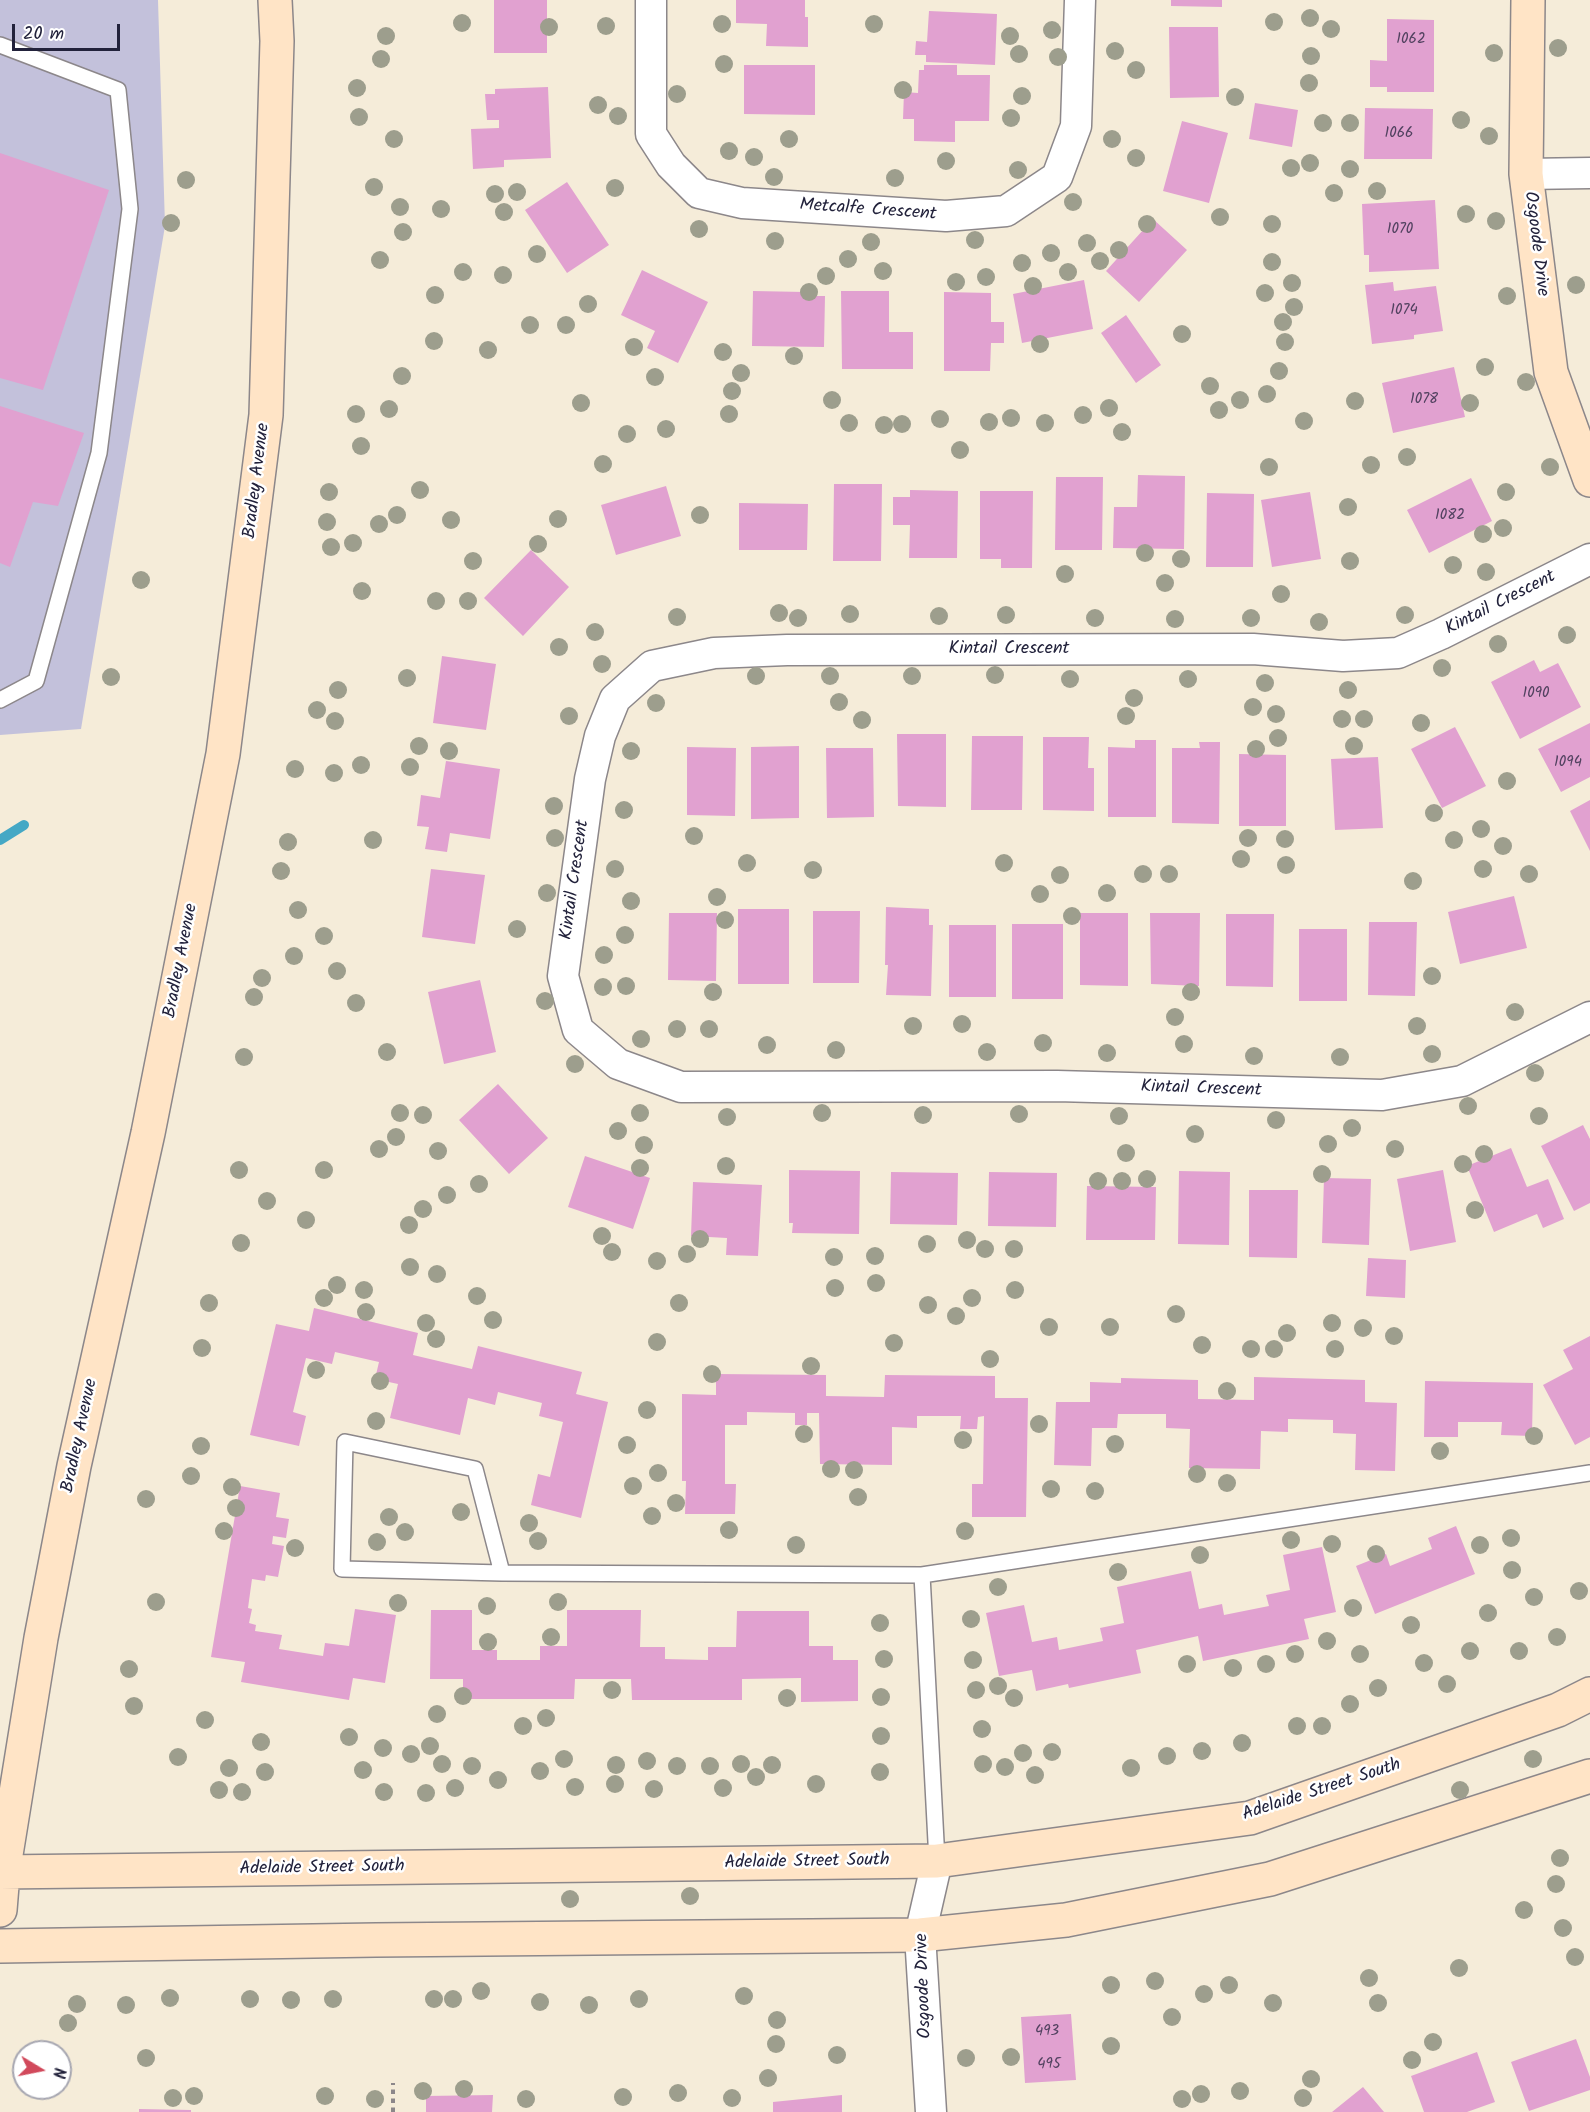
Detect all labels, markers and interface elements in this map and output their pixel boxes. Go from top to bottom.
scale bar [15,12,123,50]
text: 20 m [23,20,64,49]
house number: 1062 [1396,31,1426,49]
house number: 1066 [1385,125,1413,143]
street label: Osgoode Drive [1518,190,1552,298]
street label: Metcalfe Crescent [799,195,937,227]
house number: 1070 [1387,221,1413,239]
house number: 1074 [1390,302,1418,320]
house number: 1078 [1410,391,1438,409]
street label: Bradley Avenue [240,422,276,540]
house number: 1082 [1435,507,1465,525]
street label: Kintail Crescent [1442,567,1560,641]
street label: Kintail Crescent [948,639,1070,661]
house number: 1090 [1522,685,1550,703]
house number: 1094 [1554,754,1582,772]
street label: Kintail Crescent [557,819,595,941]
street label: Bradley Avenue [160,902,204,1020]
street label: Kintail Crescent [1140,1077,1262,1103]
street label: Bradley Avenue [58,1377,104,1495]
street label: Adelaide Street South [1240,1755,1404,1827]
street label: Adelaide Street South [724,1851,890,1875]
street label: Adelaide Street South [239,1857,405,1881]
street label: Osgoode Drive [912,1933,938,2039]
house number: 493 [1035,2023,1059,2041]
north arrow [12,2040,72,2100]
house number: 495 [1037,2056,1061,2074]
text: N [45,2066,71,2080]

